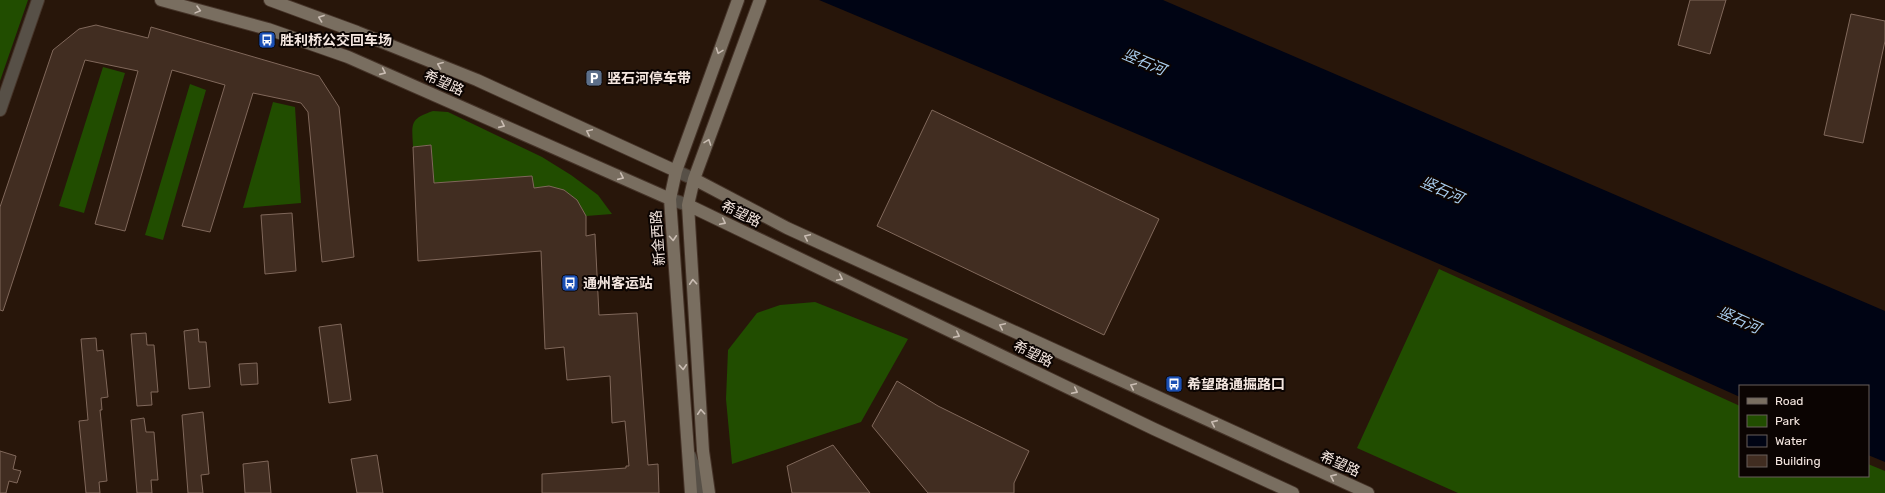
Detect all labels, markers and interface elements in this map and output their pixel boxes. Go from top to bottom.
one-way arrow [195,5,202,14]
one-way arrow [317,15,324,23]
bus stop icon: 胜利桥公交回车场 [257,30,277,50]
place label: 胜利桥公交回车场 [280,32,392,49]
water label: 竖石河 [1120,45,1171,80]
one-way arrow [716,48,724,55]
one-way arrow [437,62,444,70]
street label: 希望路 [421,67,467,99]
one-way arrow [380,68,387,76]
parking icon: 竖石河停车带 [584,68,604,88]
place label: 竖石河停车带 [607,70,691,87]
one-way arrow [498,120,506,128]
one-way arrow [586,128,593,136]
one-way arrow [703,139,711,146]
one-way arrow [618,173,625,181]
water label: 竖石河 [1418,173,1469,209]
street label: 希望路 [718,197,764,231]
street label: 新金西路 [648,209,668,267]
one-way arrow [719,217,726,225]
one-way arrow [804,234,811,242]
one-way arrow [668,235,677,241]
bus stop icon: 通州客运站 [560,273,580,293]
one-way arrow [836,273,844,281]
place label: 通州客运站 [583,275,653,292]
one-way arrow [688,279,697,285]
water label: 竖石河 [1715,303,1766,339]
one-way arrow [998,323,1006,331]
one-way arrow [953,330,961,337]
street label: 希望路 [1010,337,1056,371]
one-way arrow [678,364,687,370]
bus stop icon: 希望路通掘路口 [1164,374,1184,394]
place label: 希望路通掘路口 [1187,376,1285,393]
one-way arrow [1129,383,1137,391]
legend [1739,385,1869,477]
one-way arrow [1070,386,1078,394]
text: Road [1775,394,1803,408]
one-way arrow [697,409,705,415]
text: Park [1775,414,1801,428]
one-way arrow [1211,420,1219,428]
text: Water [1775,434,1807,448]
street label: 希望路 [1317,448,1363,480]
text: Building [1775,454,1821,468]
one-way arrow [1329,474,1337,482]

